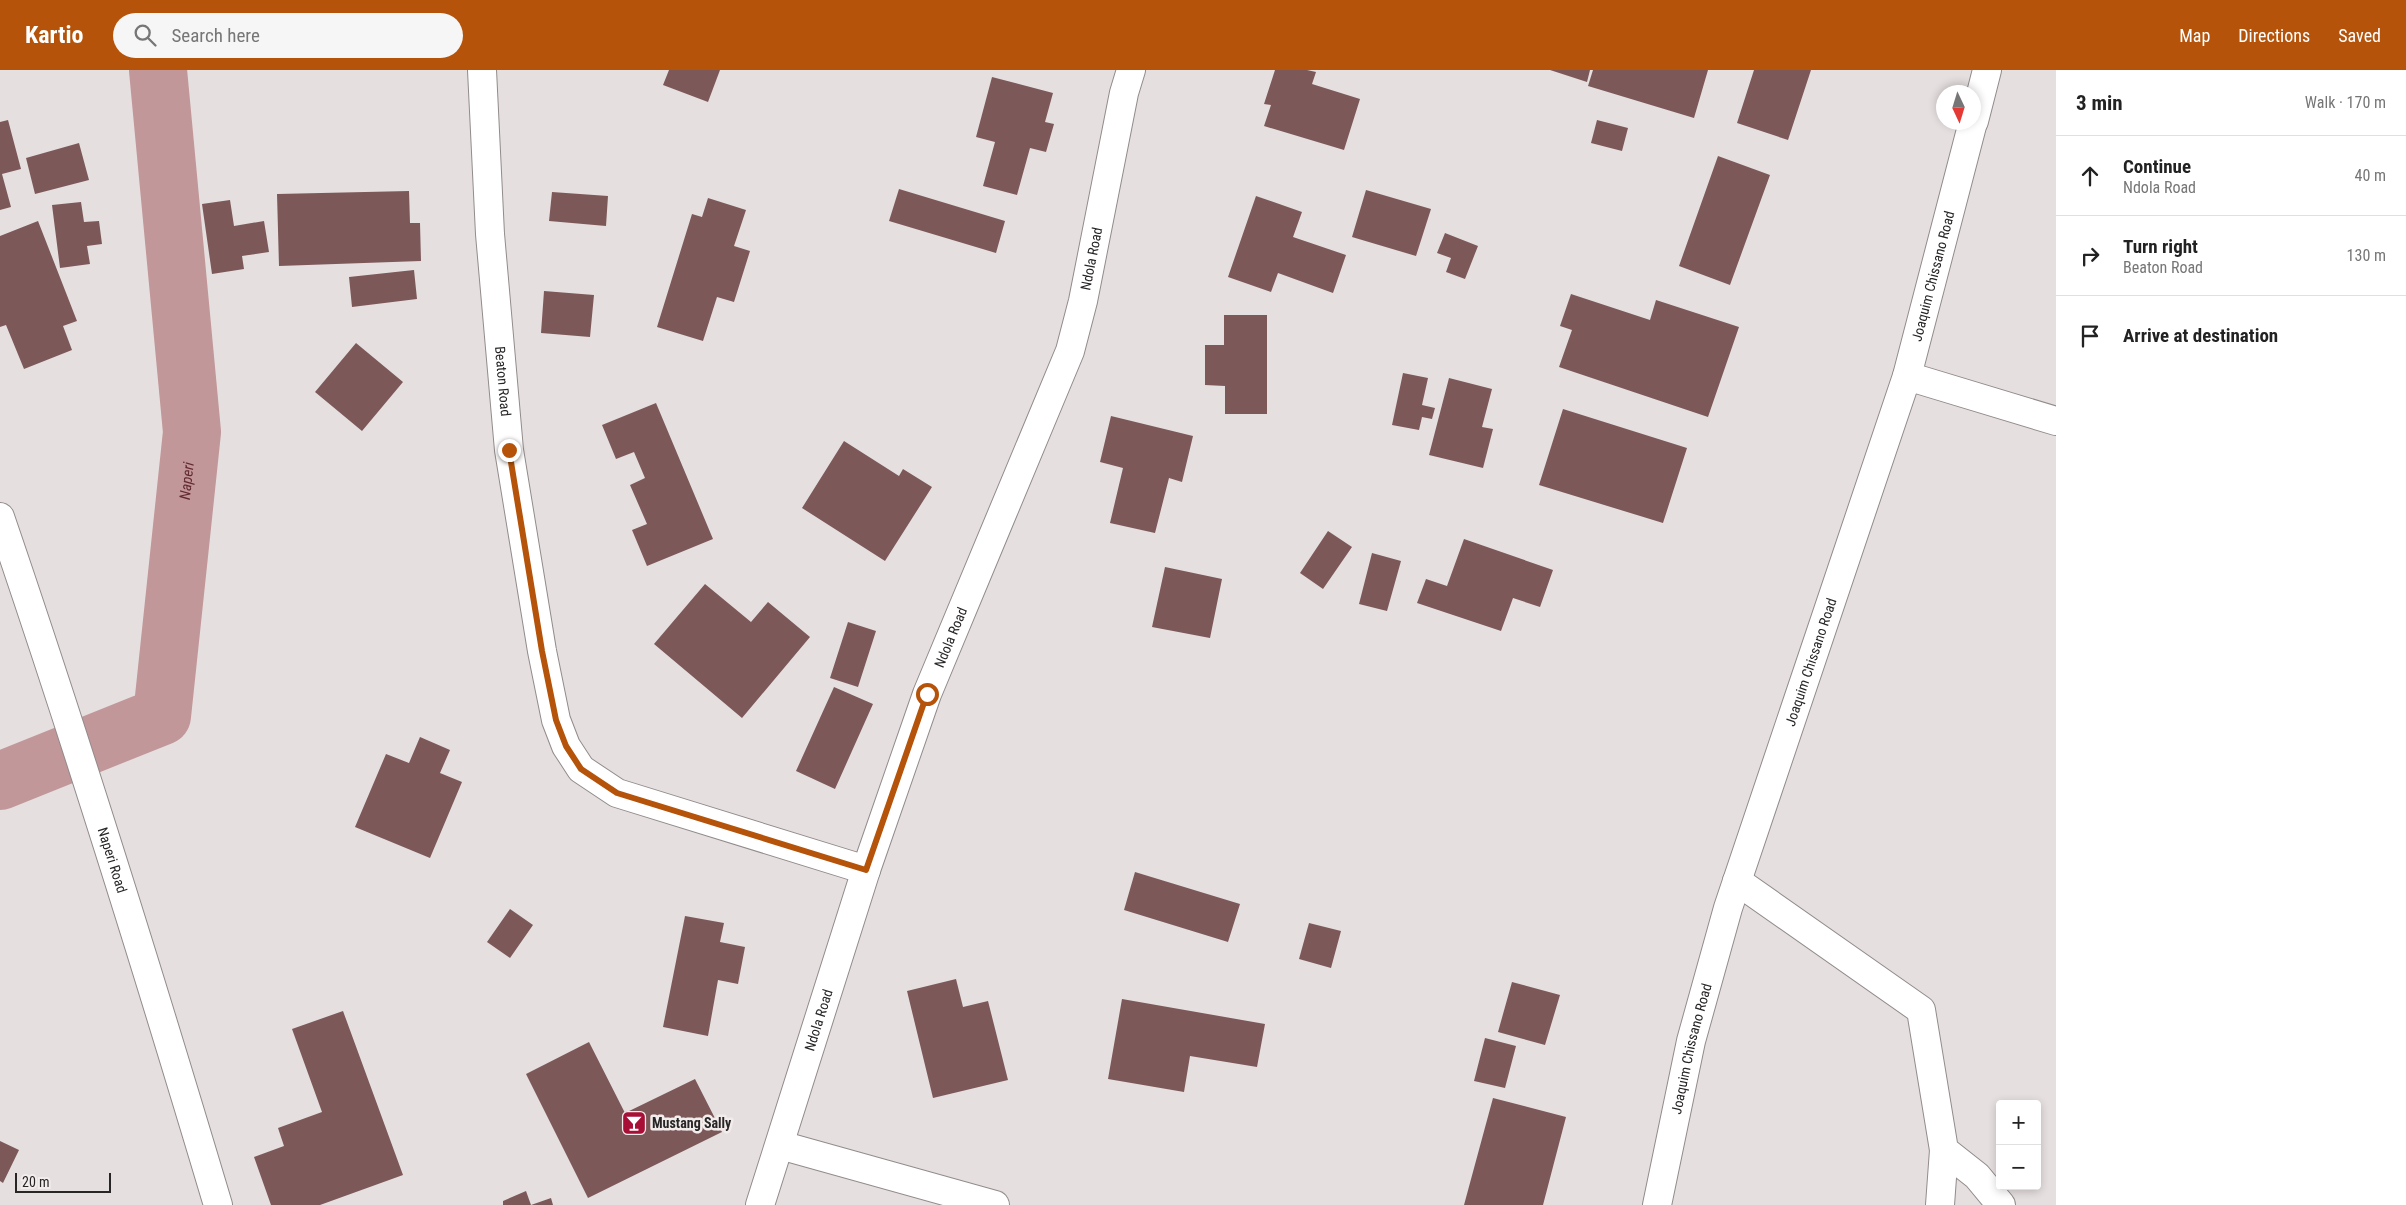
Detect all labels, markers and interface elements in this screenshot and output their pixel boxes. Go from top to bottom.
search box [113,13,463,58]
text: Kartio [25,21,83,49]
icon: search [131,21,159,49]
text: Search here [171,24,260,47]
text: Map [2179,25,2210,46]
text: Directions [2238,25,2310,46]
text: Saved [2338,25,2381,46]
north arrow [1936,85,1981,130]
text: 3 min [2076,91,2123,115]
text: Walk · 170 m [2305,93,2386,112]
text: Continue [2123,155,2191,178]
icon: ahead [2076,162,2104,190]
text: 40 m [2354,166,2386,185]
text: Ndola Road [2123,178,2196,197]
street label: Joaquim Chissano Road [1908,209,1958,343]
street label: Ndola Road [1077,226,1105,292]
text: Turn right [2123,235,2198,258]
icon: right [2076,242,2104,270]
text: 130 m [2347,246,2386,265]
text: Beaton Road [2123,258,2203,277]
icon: arrive [2076,322,2104,350]
text: Arrive at destination [2123,324,2278,347]
street label: Beaton Road [492,346,514,417]
route end [498,439,521,462]
water label: Naperi [176,460,198,501]
street label: Joaquim Chissano Road [1782,596,1840,728]
street label: Ndola Road [931,605,970,670]
route start [916,683,939,706]
street label: Naperi Road [95,825,130,895]
street label: Joaquim Chissano Road [1668,982,1715,1116]
street label: Ndola Road [801,987,836,1053]
map controls [1996,1100,2041,1190]
button: + [1996,1100,2041,1145]
bar icon: Mustang Sally [621,1110,647,1136]
place label: Mustang Sally [652,1115,732,1131]
button: − [1996,1145,2041,1190]
scale bar [15,1170,111,1193]
text: 20 m [22,1174,50,1190]

